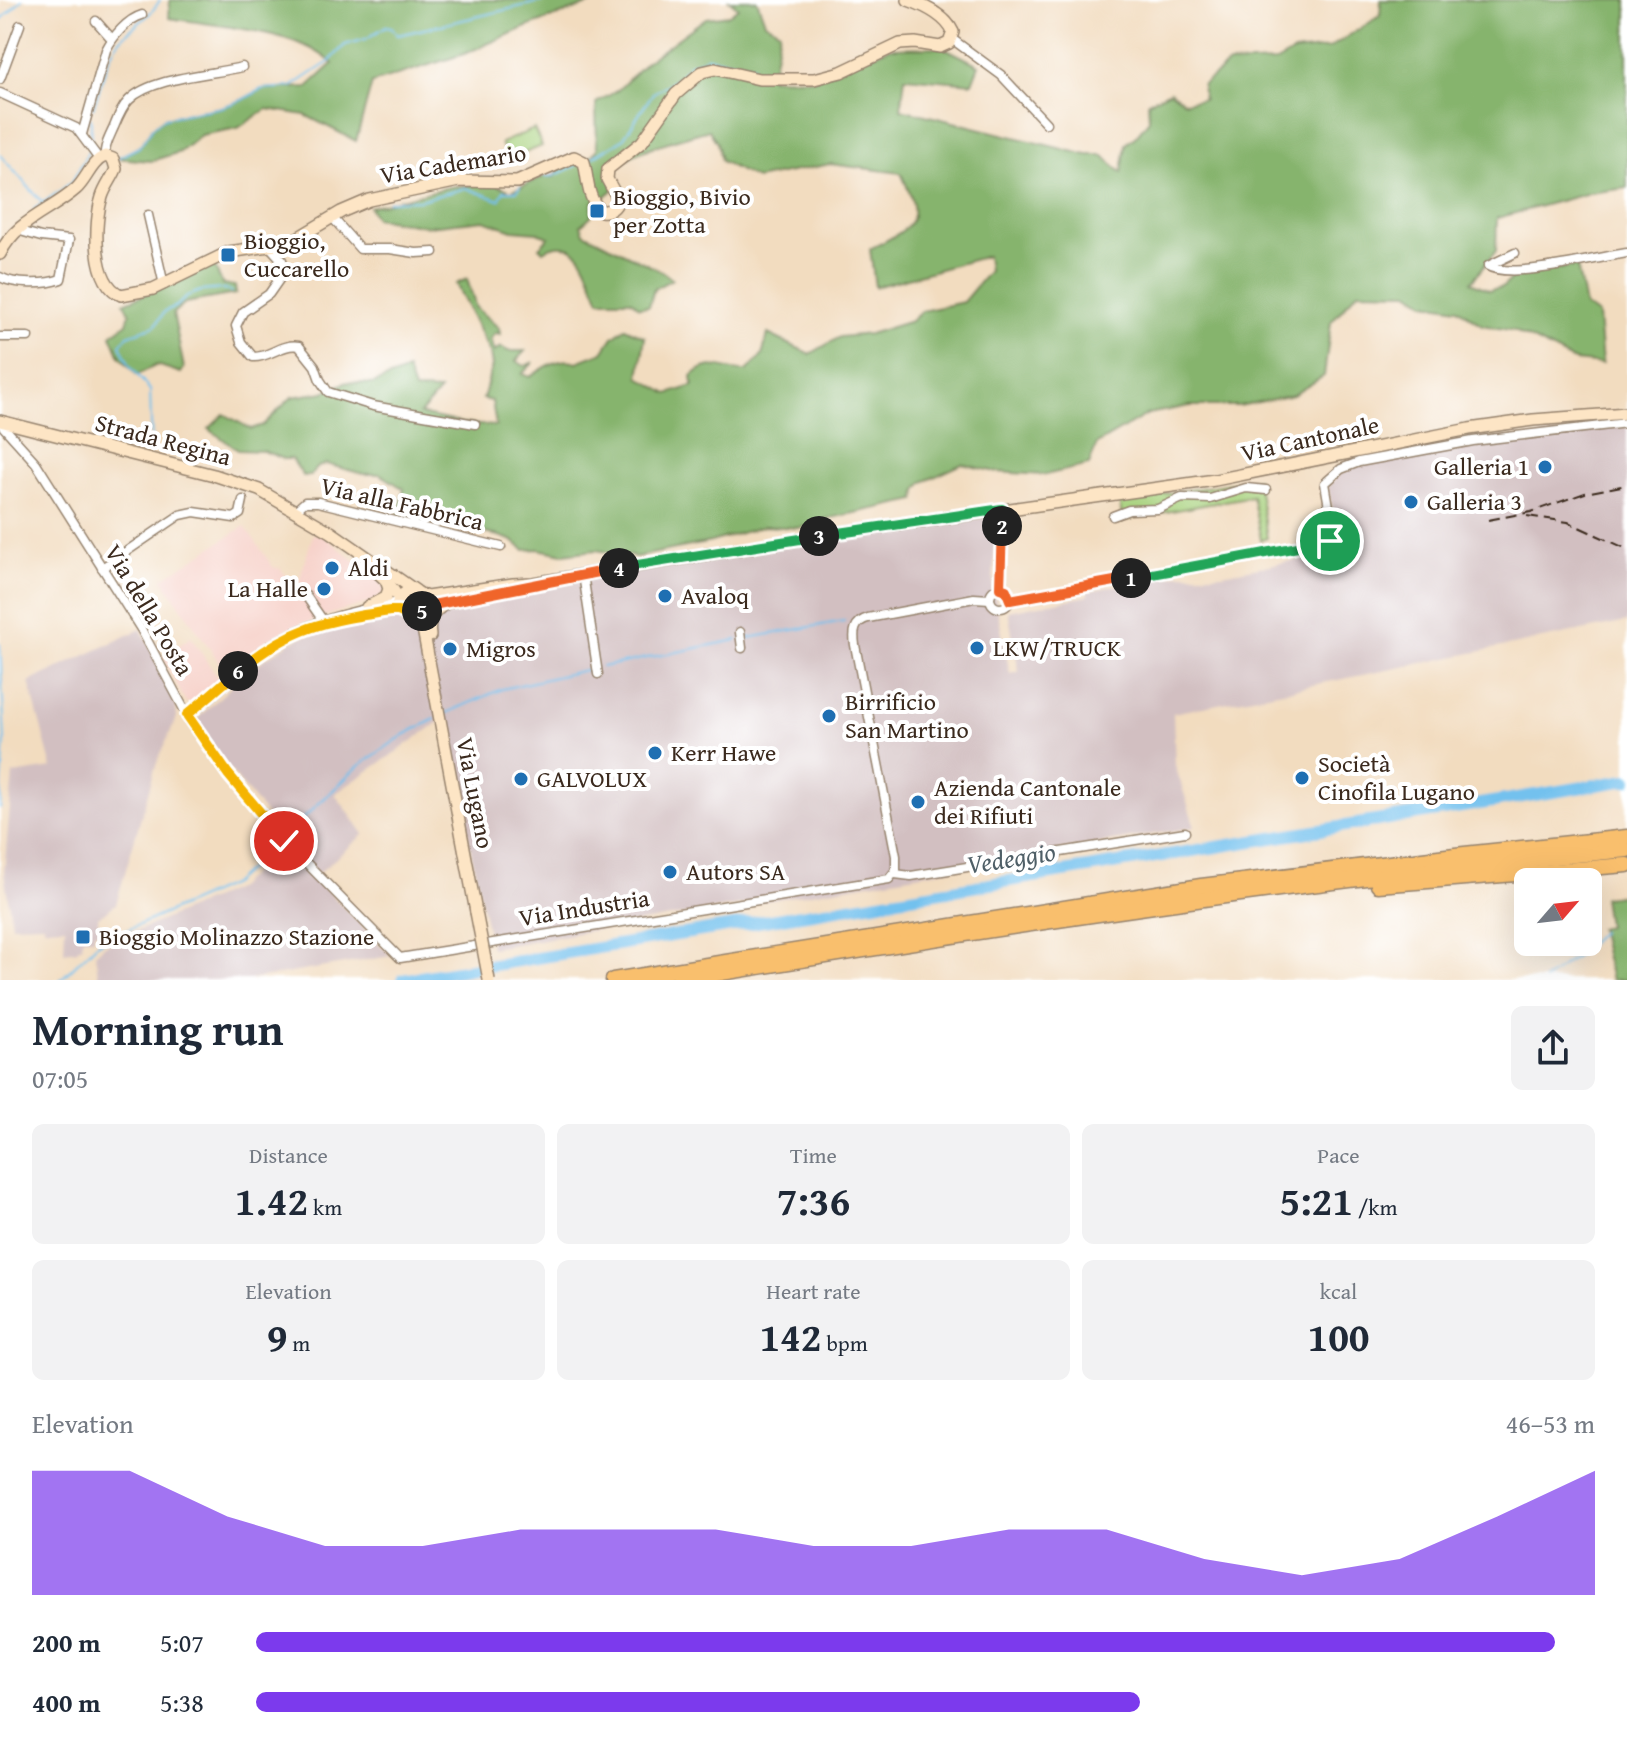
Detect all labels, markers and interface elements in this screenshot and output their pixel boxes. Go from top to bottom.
street label: Via Cademario [377,135,528,192]
place label: Bioggio, Bivio per Zotta [613,179,751,242]
marker: Bioggio, Bivio per Zotta [588,202,606,220]
place label: Bioggio, Cuccarello [244,223,349,286]
marker: Bioggio, Cuccarello [219,246,237,264]
street label: Strada Regina [91,405,236,475]
street label: Via Cantonale [1238,407,1382,470]
place label: Galleria 1 [1434,449,1529,484]
marker: Galleria 1 [1536,458,1554,476]
street label: Via alla Fabbrica [317,468,488,539]
place label: Galleria 3 [1427,484,1522,519]
marker: Galleria 3 [1402,493,1420,511]
pin: 2 [982,506,1022,546]
pin [1296,507,1364,575]
text: 2 [996,510,1008,542]
pin: 3 [799,516,839,556]
icon: arrive [1308,519,1352,563]
text: 3 [813,520,825,552]
street label: Via della Posta [96,537,203,683]
pin: 4 [599,548,639,588]
place label: Aldi [348,550,389,585]
text: 4 [613,552,625,584]
pin: 1 [1111,558,1151,598]
marker: Aldi [323,559,341,577]
text: 1 [1125,562,1137,594]
place label: La Halle [228,571,308,606]
place label: Avaloq [681,578,749,613]
marker: La Halle [315,580,333,598]
marker: Avaloq [656,587,674,605]
pin: 5 [402,591,442,631]
text: 5 [416,595,428,627]
place label: LKW/TRUCK [993,630,1122,665]
place label: Migros [466,631,536,666]
marker: LKW/TRUCK [968,639,986,657]
marker: Migros [441,640,459,658]
pin: 6 [218,651,258,691]
text: 6 [232,655,244,687]
place label: Birrificio San Martino [845,684,969,747]
marker: Birrificio San Martino [820,707,838,725]
street label: Via Lugano [448,734,503,852]
place label: Kerr Hawe [671,735,776,770]
marker: Kerr Hawe [646,744,664,762]
place label: Società Cinofila Lugano [1318,746,1475,809]
place label: GALVOLUX [537,761,647,796]
marker: Società Cinofila Lugano [1293,769,1311,787]
marker: GALVOLUX [512,770,530,788]
place label: Azienda Cantonale dei Rifiuti [934,770,1121,833]
marker: Azienda Cantonale dei Rifiuti [909,793,927,811]
pin [250,807,318,875]
icon: check [262,819,306,863]
water label: Vedeggio [964,831,1058,884]
place label: Autors SA [686,854,786,889]
marker: Autors SA [661,863,679,881]
north arrow [1514,868,1602,956]
map controls [1514,868,1602,956]
street label: Via Industria [516,880,652,935]
place label: Bioggio Molinazzo Stazione [99,919,374,954]
marker: Bioggio Molinazzo Stazione [74,928,92,946]
text: Morning run [32,997,283,1061]
button: share [1511,1006,1595,1090]
text: 07:05 [32,1059,88,1098]
text: Distance [249,1139,328,1171]
text: Time [790,1139,837,1171]
text: Pace [1317,1139,1360,1171]
text: 1.42 [235,1171,308,1230]
text: 7:36 [777,1171,850,1230]
text: 5:21 [1280,1171,1353,1230]
text: km [308,1191,342,1223]
text: /km [1353,1191,1397,1223]
text: Elevation [245,1275,332,1307]
text: Heart rate [766,1275,861,1307]
text: kcal [1320,1275,1357,1307]
text: 9 [267,1307,287,1366]
text: 142 [759,1307,822,1366]
text: 100 [1307,1307,1370,1366]
text: m [287,1327,310,1359]
text: bpm [822,1327,868,1359]
text: Elevation [32,1404,134,1443]
text: 46–53 m [1506,1404,1595,1443]
text: 200 m [32,1623,100,1662]
text: 5:07 [160,1623,204,1662]
text: 400 m [32,1683,100,1722]
text: 5:38 [160,1683,204,1722]

